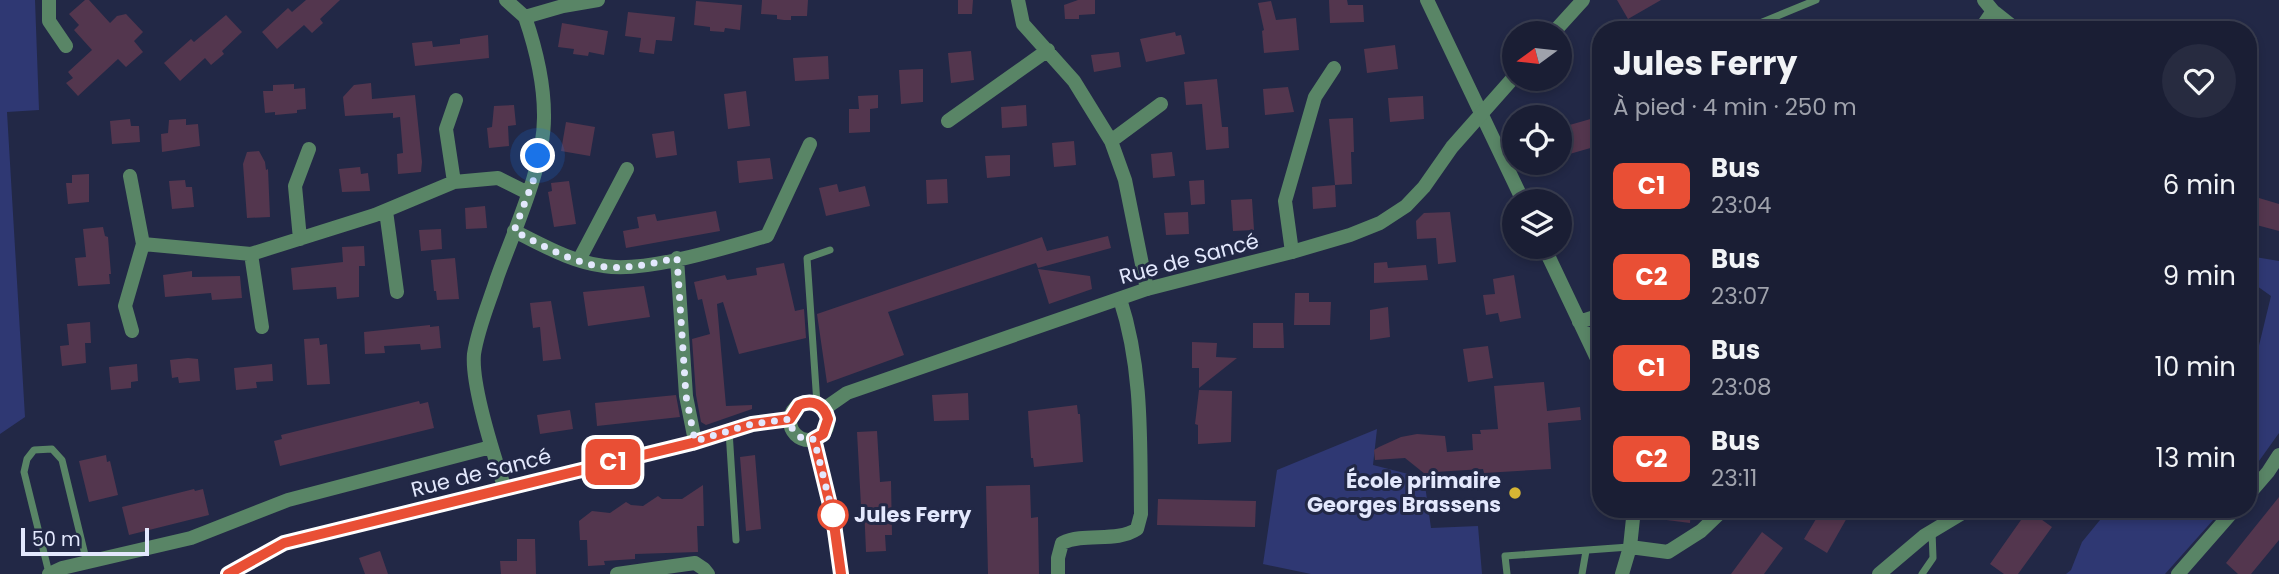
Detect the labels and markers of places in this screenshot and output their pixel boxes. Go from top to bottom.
place label: École primaire Georges Brassens [1307,466,1501,519]
marker: École primaire Georges Brassens [1507,485,1523,501]
marker: Jules Ferry [818,500,848,530]
place label: Jules Ferry [854,500,972,529]

